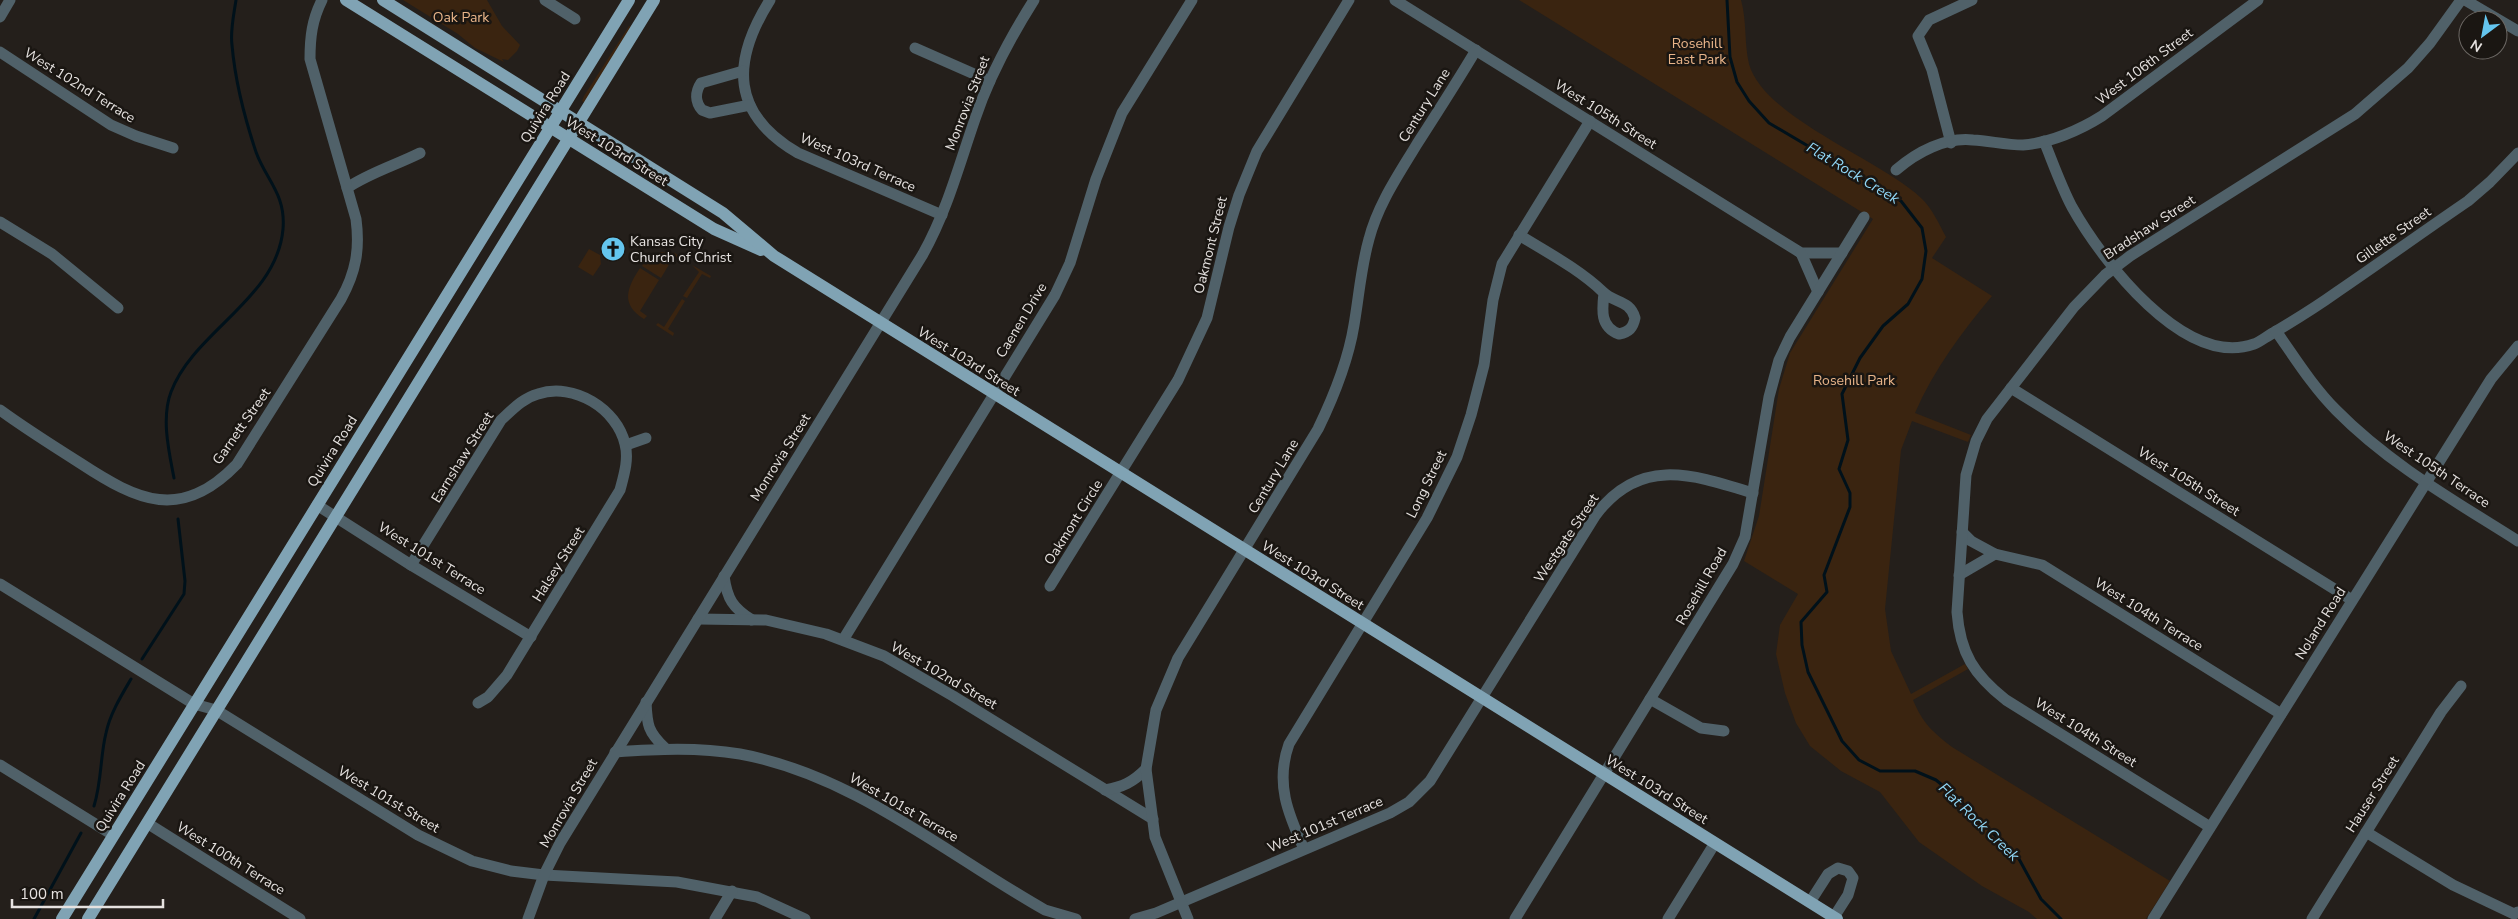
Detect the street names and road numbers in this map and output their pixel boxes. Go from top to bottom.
street label: West 106th Street [2092,24,2197,109]
street label: West 102nd Terrace [20,43,139,127]
street label: Monrovia Street [941,53,994,153]
street label: Century Lane [1394,65,1455,146]
street label: Quivira Road [516,68,575,147]
street label: West 105th Street [1551,75,1660,154]
street label: West 103rd Street [562,112,672,191]
street label: West 103rd Terrace [797,128,919,197]
street label: Bradshaw Street [2100,191,2199,264]
street label: Oakmont Street [1189,194,1232,296]
street label: Gillette Street [2352,202,2435,268]
street label: Caenen Drive [992,279,1051,361]
street label: West 103rd Street [914,322,1024,401]
street label: Garnett Street [208,384,275,468]
street label: Earnshaw Street [427,408,498,506]
street label: Monrovia Street [746,410,815,505]
street label: Quivira Road [303,412,362,491]
street label: West 105th Terrace [2380,427,2494,512]
street label: Century Lane [1244,435,1303,517]
street label: West 105th Street [2134,442,2243,521]
street label: Long Street [1402,447,1451,521]
street label: Oakmont Circle [1040,476,1107,568]
street label: Westgate Street [1530,490,1603,586]
street label: West 101st Terrace [374,518,489,599]
street label: Halsey Street [528,523,589,605]
street label: West 103rd Street [1258,536,1368,615]
street label: Rosehill Road [1671,544,1731,629]
street label: West 104th Terrace [2091,573,2207,656]
street label: Noland Road [2291,583,2350,663]
street label: West 102nd Street [887,637,1001,714]
street label: West 104th Street [2031,693,2140,772]
street label: West 103rd Street [1602,750,1712,829]
street label: Hauser Street [2341,752,2404,836]
street label: Monrovia Street [535,755,602,851]
street label: Quivira Road [91,757,150,836]
street label: West 101st Street [334,761,443,837]
street label: West 101st Terrace [846,768,962,847]
street label: West 101st Terrace [1265,792,1386,857]
street label: West 100th Terrace [173,817,289,900]

